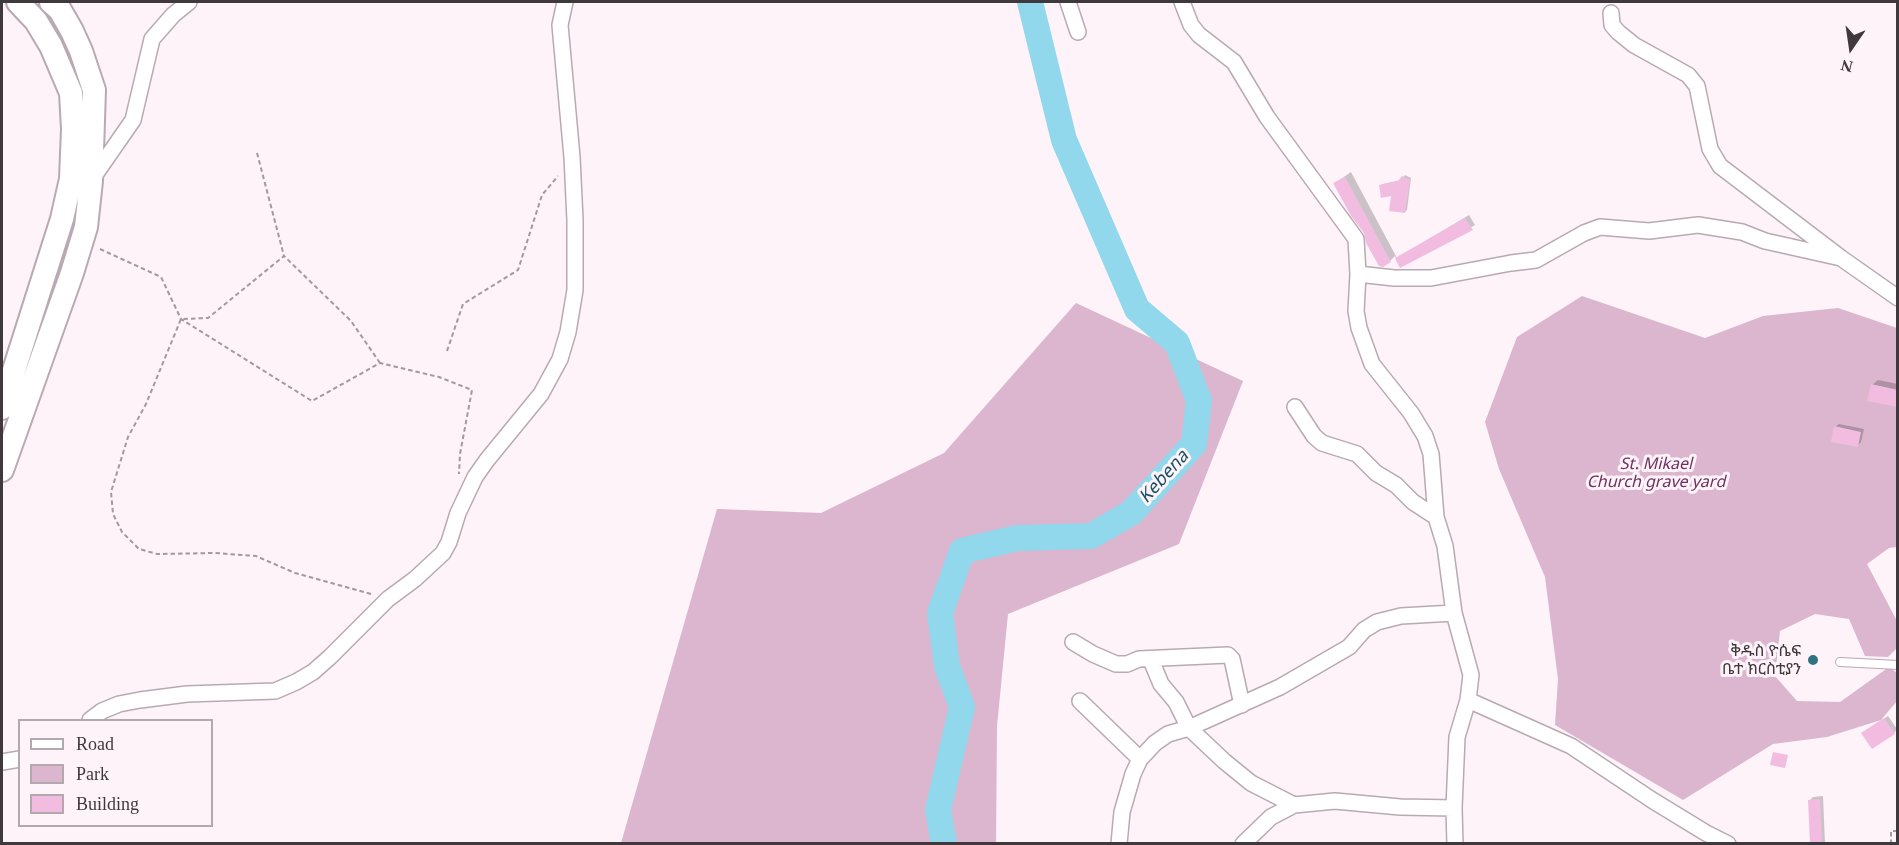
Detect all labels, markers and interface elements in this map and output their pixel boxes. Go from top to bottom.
north arrow [1821,18,1881,78]
text: N [1839,56,1854,76]
water label: Kebena [1135,446,1193,508]
park label: St. Mikael Church grave yard [1587,454,1725,492]
place label: ቅዱስ ዮሴፍ ቤተ ክርስቲያን [1722,641,1801,679]
marker: ቅዱስ ዮሴፍ ቤተ ክርስቲያን [1806,653,1820,667]
legend [18,719,213,827]
text: Road [76,734,114,754]
text: Park [76,764,109,784]
text: Building [76,794,139,814]

